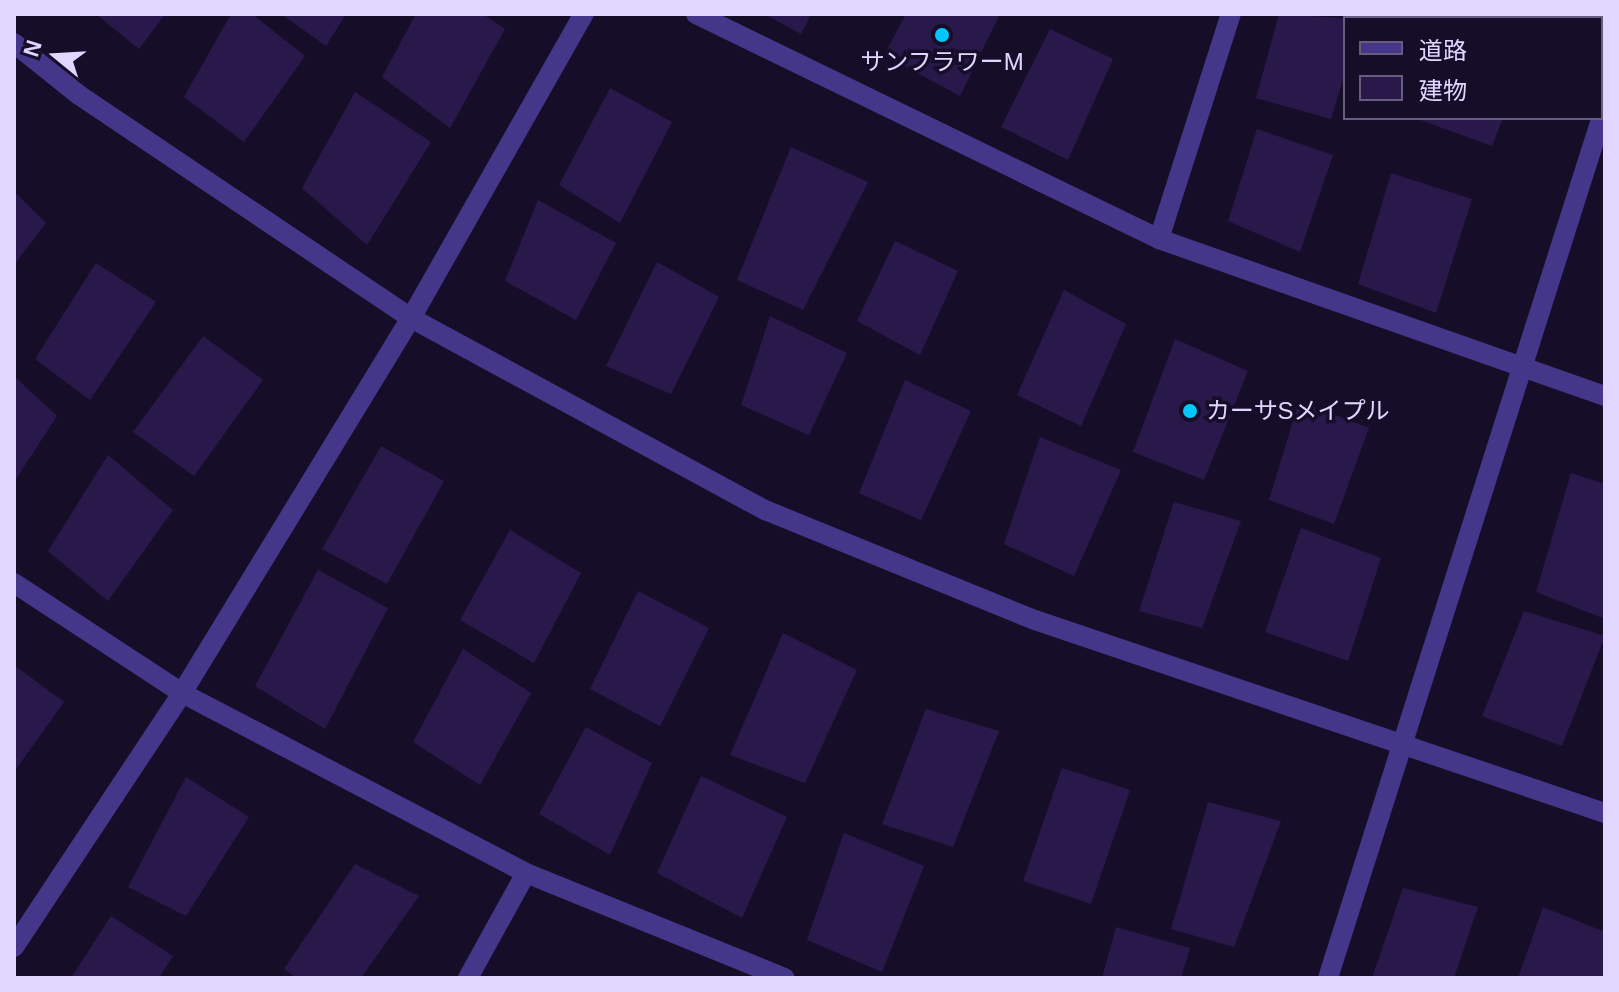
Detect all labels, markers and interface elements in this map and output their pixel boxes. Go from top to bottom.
north arrow [16,16,96,96]
legend [1343,16,1603,120]
marker: サンフラワーM [933,26,951,44]
text: N [18,37,47,60]
text: 道路 [1419,37,1467,64]
place label: サンフラワーM [860,48,1024,76]
text: 建物 [1419,77,1467,104]
place label: カーサSメイプル [1206,397,1390,425]
marker: カーサSメイプル [1181,402,1199,420]

